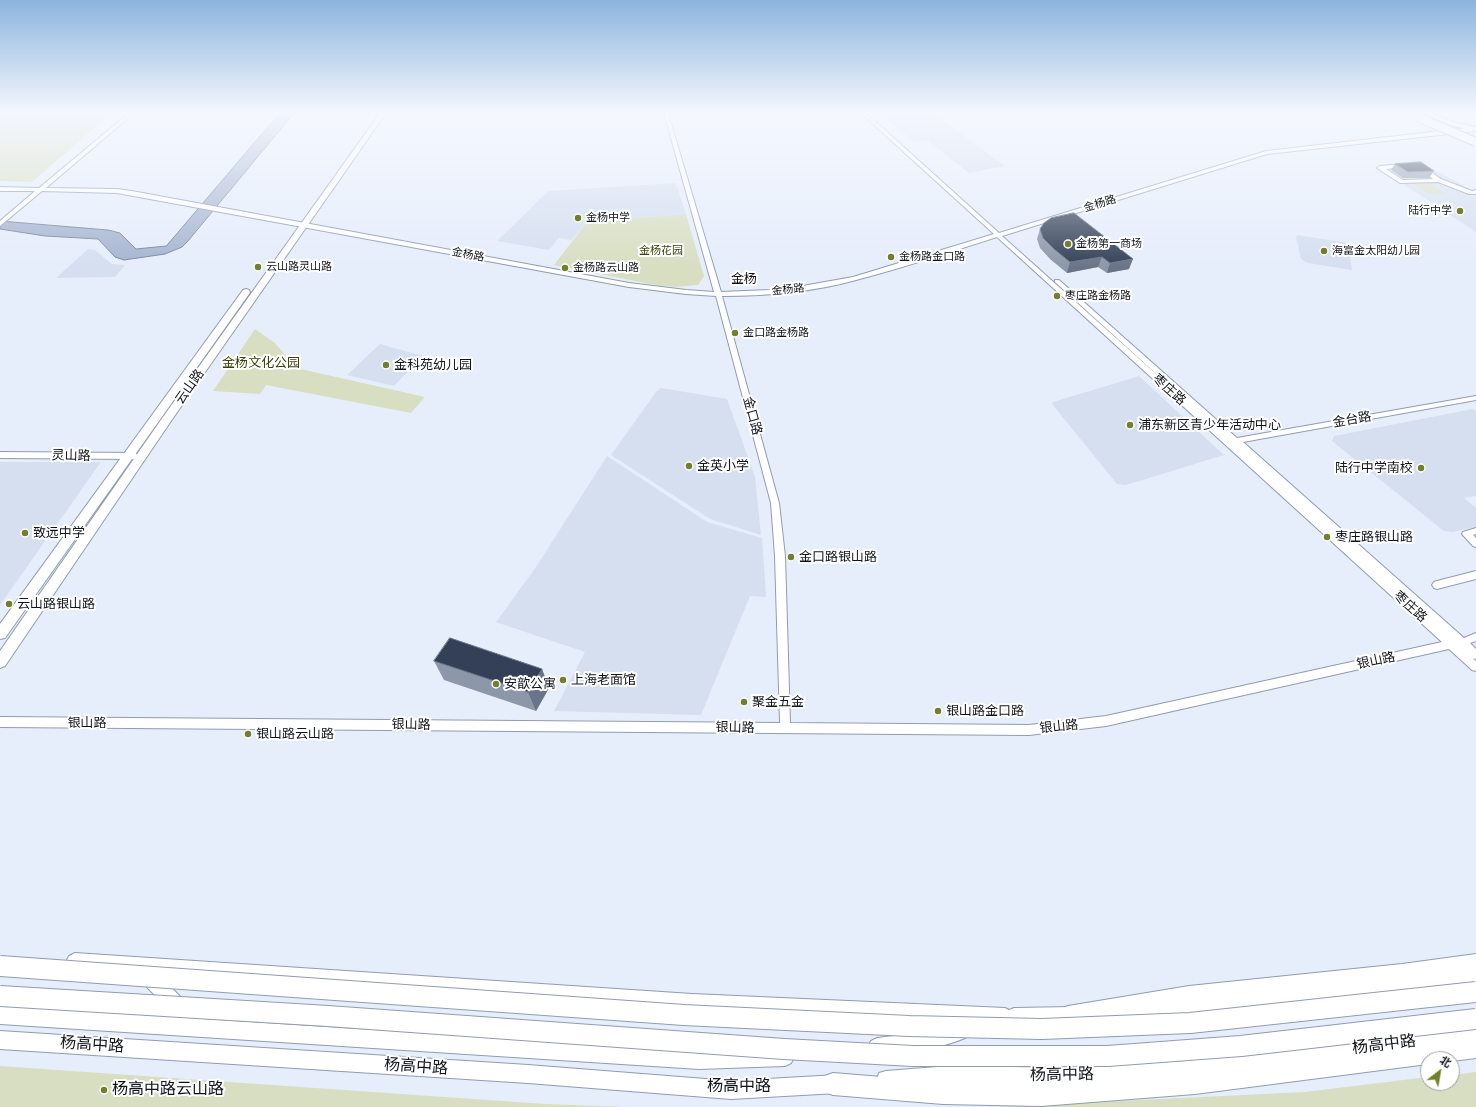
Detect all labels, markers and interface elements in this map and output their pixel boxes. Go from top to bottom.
street label: 金杨路 [1082,193,1118,215]
place label: 陆行中学 [1408,204,1452,218]
marker: 陆行中学 [1455,206,1465,216]
place label: 金杨中学 [586,211,630,225]
marker: 金杨中学 [573,213,583,223]
place label: 金杨第一商场 [1076,237,1142,251]
marker: 金杨第一商场 [1063,239,1073,249]
park label: 金杨花园 [639,244,683,258]
place label: 海富金太阳幼儿园 [1332,244,1420,258]
street label: 金杨路 [451,245,485,265]
marker: 海富金太阳幼儿园 [1319,246,1329,256]
place label: 金杨路金口路 [899,250,965,264]
marker: 金杨路金口路 [886,252,896,262]
place label: 云山路灵山路 [266,260,332,274]
place label: 金杨路云山路 [573,261,639,275]
marker: 云山路灵山路 [253,262,263,272]
marker: 金杨路云山路 [560,263,570,273]
district label: 金杨 [731,271,757,287]
street label: 金杨路 [771,282,805,298]
place label: 枣庄路金杨路 [1065,289,1131,303]
marker: 枣庄路金杨路 [1052,291,1062,301]
place label: 金口路金杨路 [743,326,809,340]
marker: 金口路金杨路 [730,328,740,338]
park label: 金杨文化公园 [222,355,300,371]
place label: 金科苑幼儿园 [394,357,472,373]
marker: 金科苑幼儿园 [381,360,391,370]
street label: 云山路 [172,367,208,407]
street label: 枣庄路 [1149,371,1189,409]
street label: 金口路 [739,395,765,437]
street label: 金台路 [1331,409,1373,431]
place label: 浦东新区青少年活动中心 [1138,417,1281,433]
marker: 浦东新区青少年活动中心 [1125,420,1135,430]
street label: 灵山路 [51,448,91,464]
place label: 金英小学 [697,458,749,474]
place label: 陆行中学南校 [1335,460,1413,476]
marker: 金英小学 [684,461,694,471]
marker: 陆行中学南校 [1416,463,1426,473]
place label: 致远中学 [33,525,85,541]
marker: 致远中学 [20,528,30,538]
place label: 枣庄路银山路 [1335,529,1413,545]
marker: 枣庄路银山路 [1322,532,1332,542]
place label: 金口路银山路 [799,549,877,565]
marker: 金口路银山路 [786,552,796,562]
street label: 枣庄路 [1390,588,1430,626]
place label: 云山路银山路 [17,596,95,612]
marker: 云山路银山路 [4,599,14,609]
street label: 银山路 [1355,649,1397,673]
place label: 上海老面馆 [571,672,636,688]
marker: 上海老面馆 [558,675,568,685]
place label: 安歆公寓 [504,676,556,692]
marker: 安歆公寓 [491,679,501,689]
place label: 聚金五金 [752,694,804,710]
marker: 聚金五金 [739,697,749,707]
place label: 银山路金口路 [946,703,1024,719]
marker: 银山路金口路 [933,706,943,716]
street label: 银山路 [68,715,106,731]
street label: 银山路 [391,717,431,733]
street label: 银山路 [1039,717,1079,737]
street label: 银山路 [715,720,755,736]
place label: 银山路云山路 [256,726,334,742]
marker: 银山路云山路 [243,729,253,739]
street label: 杨高中路 [1351,1032,1417,1058]
street label: 杨高中路 [59,1033,125,1057]
north arrow [1420,1051,1460,1091]
text: 北 [1438,1054,1453,1070]
street label: 杨高中路 [383,1055,449,1079]
street label: 杨高中路 [1030,1065,1094,1085]
street label: 杨高中路 [707,1077,771,1097]
place label: 杨高中路云山路 [112,1080,224,1100]
marker: 杨高中路云山路 [99,1085,109,1095]

